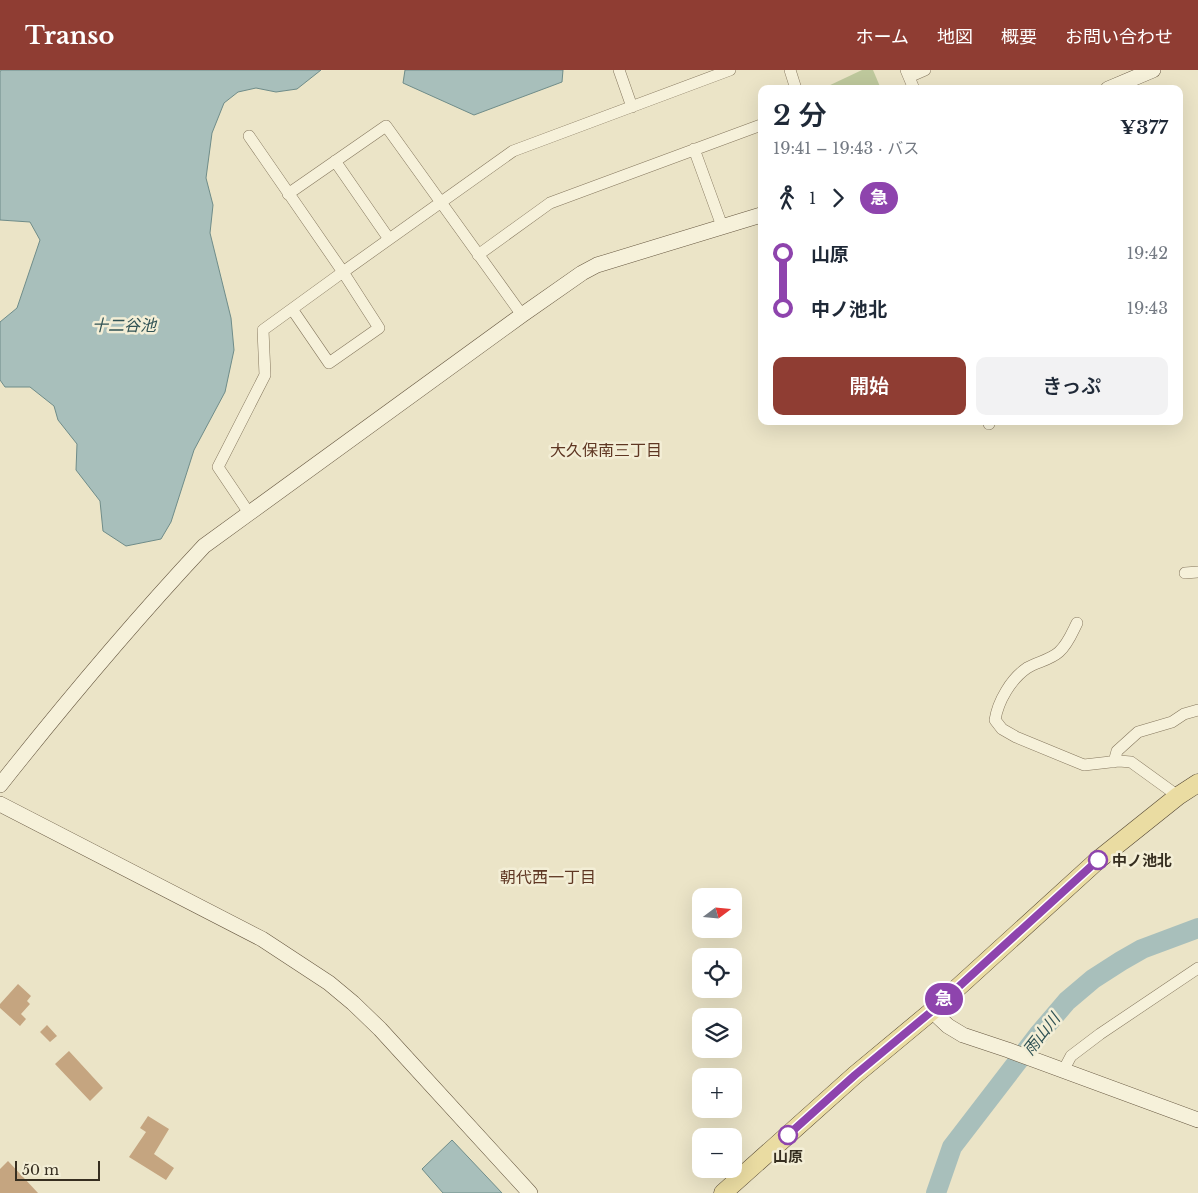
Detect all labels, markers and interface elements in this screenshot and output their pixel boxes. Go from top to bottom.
text: Transo [25,21,114,50]
text: ホーム [856,26,909,48]
text: 地図 [937,26,973,48]
text: 概要 [1001,26,1037,48]
text: お問い合わせ [1065,26,1173,48]
text: 2 分 [773,98,827,133]
text: ¥377 [1120,116,1168,139]
text: 19:41 – 19:43 · バス [773,138,919,158]
icon: walk [773,184,801,212]
icon: forward [824,184,852,212]
text: 急 [870,187,888,209]
text: 1 [809,188,816,208]
text: 山原 [811,243,849,266]
text: 19:42 [1127,243,1168,263]
text: 中ノ池北 [811,298,887,321]
text: 19:43 [1127,298,1168,318]
water label: 十二谷池 [92,315,158,335]
button: 開始 [773,357,966,415]
button: きっぷ [976,357,1168,415]
district label: 大久保南三丁目 [550,440,662,460]
marker: 中ノ池北 [1088,850,1108,870]
place label: 中ノ池北 [1112,851,1172,870]
district label: 朝代西一丁目 [500,867,596,887]
north arrow [692,888,742,938]
map controls [692,888,742,1178]
button: locate [692,948,742,998]
line badge: 急 [928,983,960,1015]
text: 急 [935,988,953,1010]
water label: 雨山川 [1018,1007,1065,1059]
button: layers [692,1008,742,1058]
button: + [692,1068,742,1118]
marker: 山原 [778,1125,798,1145]
button: − [692,1128,742,1178]
place label: 山原 [773,1147,803,1166]
scale bar [15,1158,100,1181]
text: 50 m [22,1161,59,1179]

